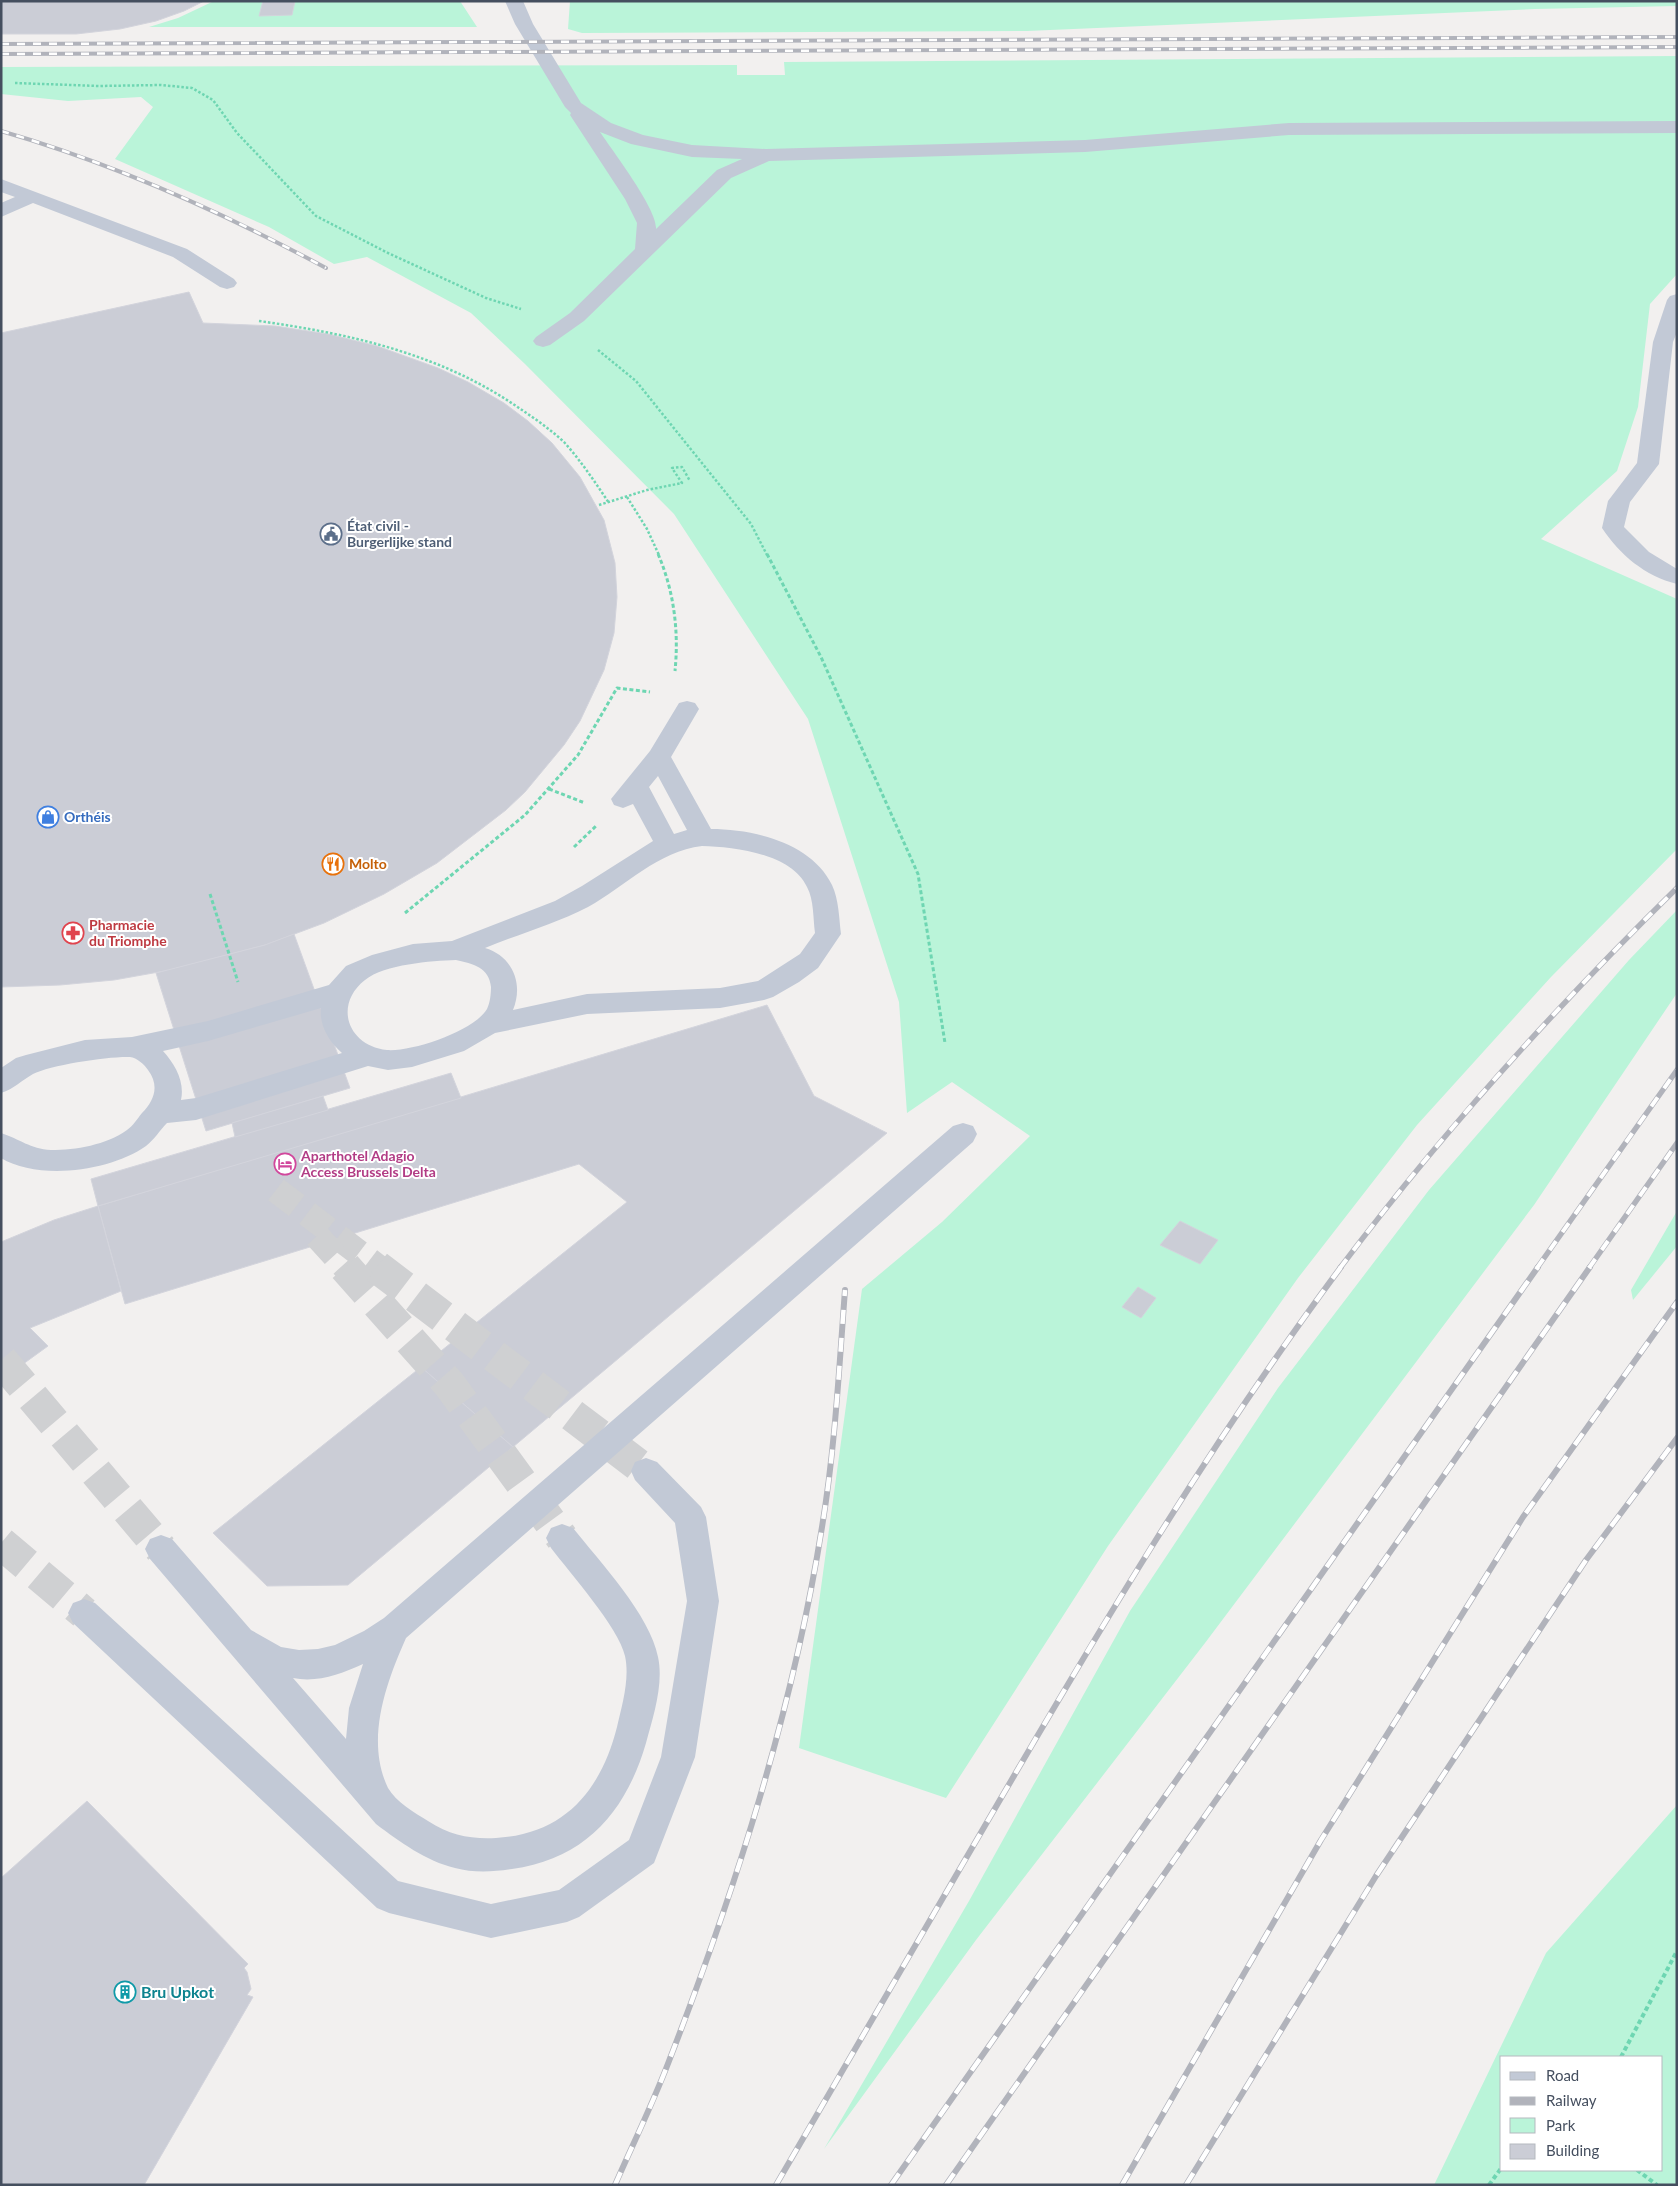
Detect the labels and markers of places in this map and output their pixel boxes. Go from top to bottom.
place label: État civil - Burgerlijke stand [347,517,452,550]
public building icon: État civil - Burgerlijke stand [319,522,343,546]
shop icon: Orthéis [36,805,60,829]
place label: Orthéis [64,808,111,825]
restaurant icon: Molto [321,852,345,876]
place label: Molto [349,855,387,872]
place label: Pharmacie du Triomphe [89,916,167,949]
pharmacy icon: Pharmacie du Triomphe [61,921,85,945]
place label: Aparthotel Adagio Access Brussels Delta [300,1147,436,1180]
hotel icon: Aparthotel Adagio Access Brussels Delta [273,1152,297,1176]
building icon: Bru Upkot [113,1980,137,2004]
place label: Bru Upkot [141,1982,214,2001]

